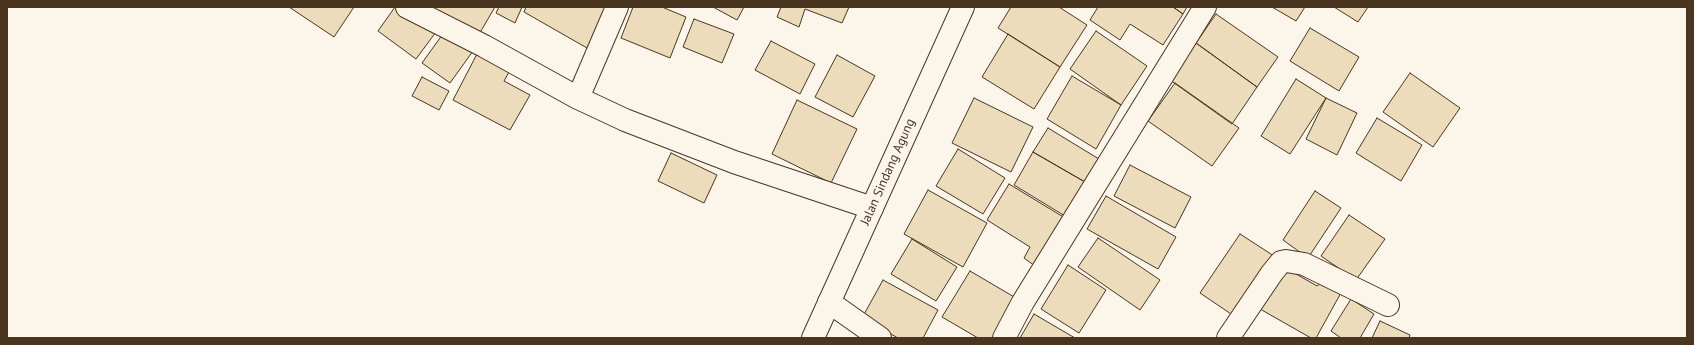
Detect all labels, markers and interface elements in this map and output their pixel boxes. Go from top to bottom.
street label: Jalan Sindang Agung [857,116,919,228]

